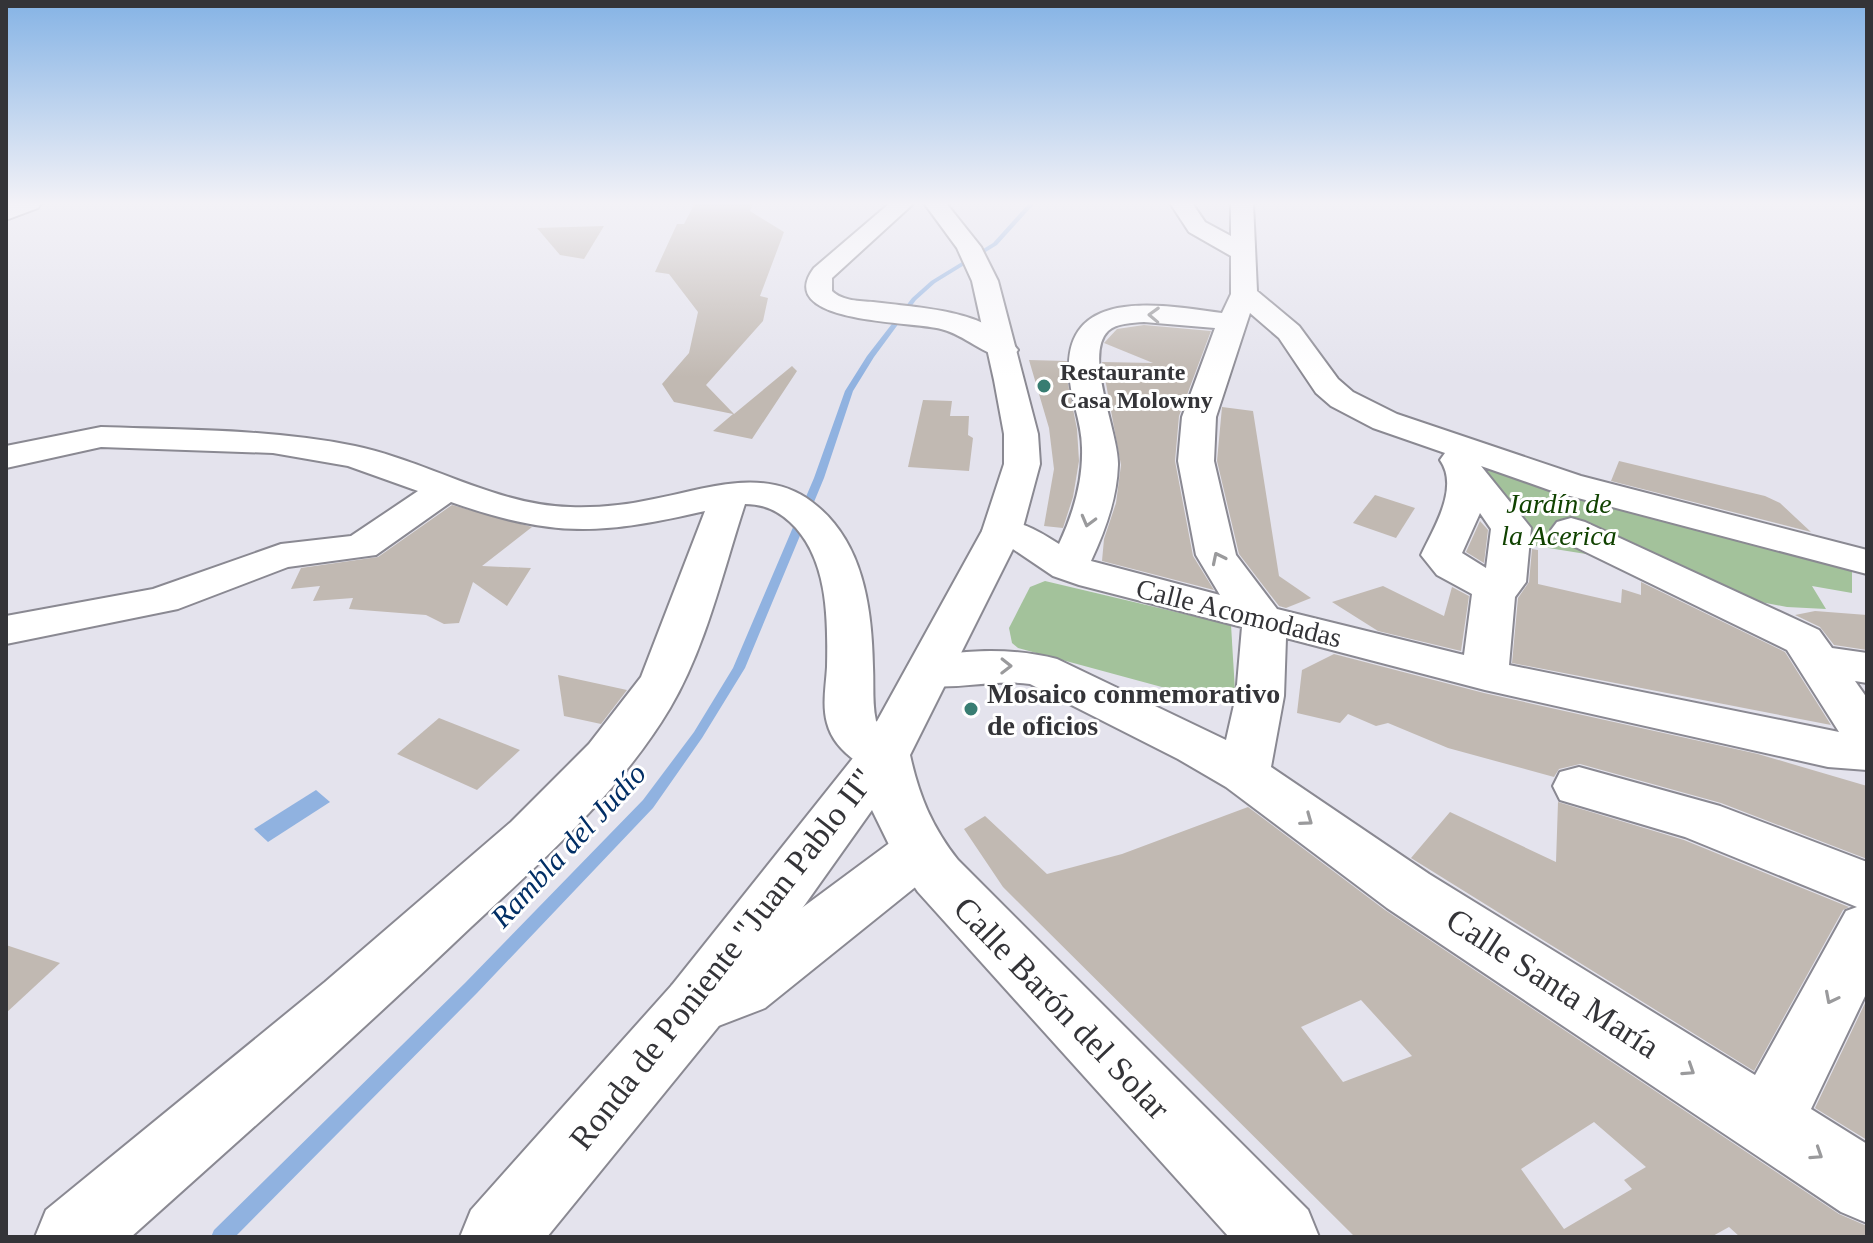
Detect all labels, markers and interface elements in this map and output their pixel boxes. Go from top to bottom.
one-way arrow [1147,307,1160,324]
place label: Restaurante Casa Molowny [1060,359,1213,413]
marker: Restaurante Casa Molowny [1035,377,1053,395]
park label: Jardín de la Acerica [1501,488,1617,551]
one-way arrow [1081,514,1097,527]
one-way arrow [1213,552,1228,567]
street label: Calle Acomodadas [1133,572,1345,654]
one-way arrow [1000,657,1013,675]
place label: Mosaico conmemorativo de oficios [987,678,1280,741]
marker: Mosaico conmemorativo de oficios [962,700,980,718]
water label: Rambla del Judío [483,756,652,934]
street label: Ronda de Poniente "Juan Pablo II" [562,761,882,1157]
one-way arrow [1299,810,1313,825]
street label: Calle Barón del Solar [947,890,1178,1127]
street label: Calle Santa María [1440,901,1666,1065]
one-way arrow [1826,989,1841,1004]
one-way arrow [1680,1060,1694,1075]
one-way arrow [1809,1144,1823,1159]

